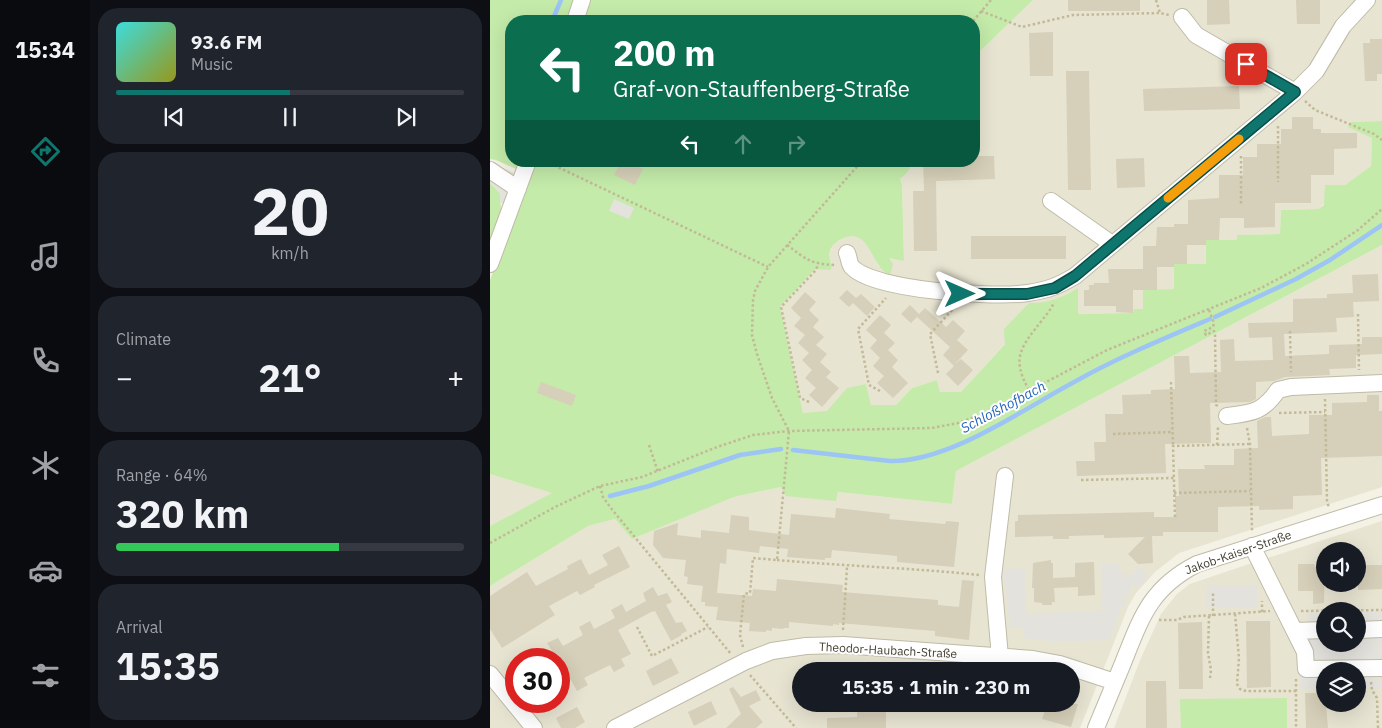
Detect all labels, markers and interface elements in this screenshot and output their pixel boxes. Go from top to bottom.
text: 93.6 FM [191,30,262,54]
text: 200 m [613,30,716,76]
text: 15:34 [15,35,75,64]
icon: left [530,35,595,100]
pin [1225,43,1267,85]
icon: arrive [1232,50,1260,78]
text: Music [191,54,233,74]
text: Graf-von-Stauffenberg-Straße [613,74,910,103]
icon: previous [160,103,188,131]
icon: pause [276,103,304,131]
icon: next [392,103,420,131]
icon: left [676,130,704,158]
icon: ahead [729,130,757,158]
icon: right [782,130,810,158]
icon: directions [28,134,63,169]
text: 20 [251,168,329,253]
icon: music [28,239,63,274]
text: km/h [271,243,309,263]
position arrow [933,267,985,319]
text: Climate [116,329,171,349]
icon: phone [28,343,63,378]
text: 21° [258,353,322,402]
text: − [116,359,133,396]
text: + [447,359,464,396]
water label: Schloßhofbach [957,377,1049,437]
icon: climate [28,448,63,483]
text: Range · 64% [116,465,208,485]
text: 320 km [116,489,249,538]
street label: Jakob-Kaiser-Straße [1183,527,1294,577]
map controls [1316,542,1366,712]
button: sound [1316,542,1366,592]
icon: car [28,553,63,588]
button: search [1316,602,1366,652]
text: Arrival [116,617,163,637]
street label: Theodor-Haubach-Straße [819,639,958,661]
text: 15:35 [116,641,220,690]
speed limit sign: 30 [505,648,570,713]
icon: filters [28,658,63,693]
button: layers [1316,662,1366,712]
text: 15:35 · 1 min · 230 m [842,675,1030,699]

